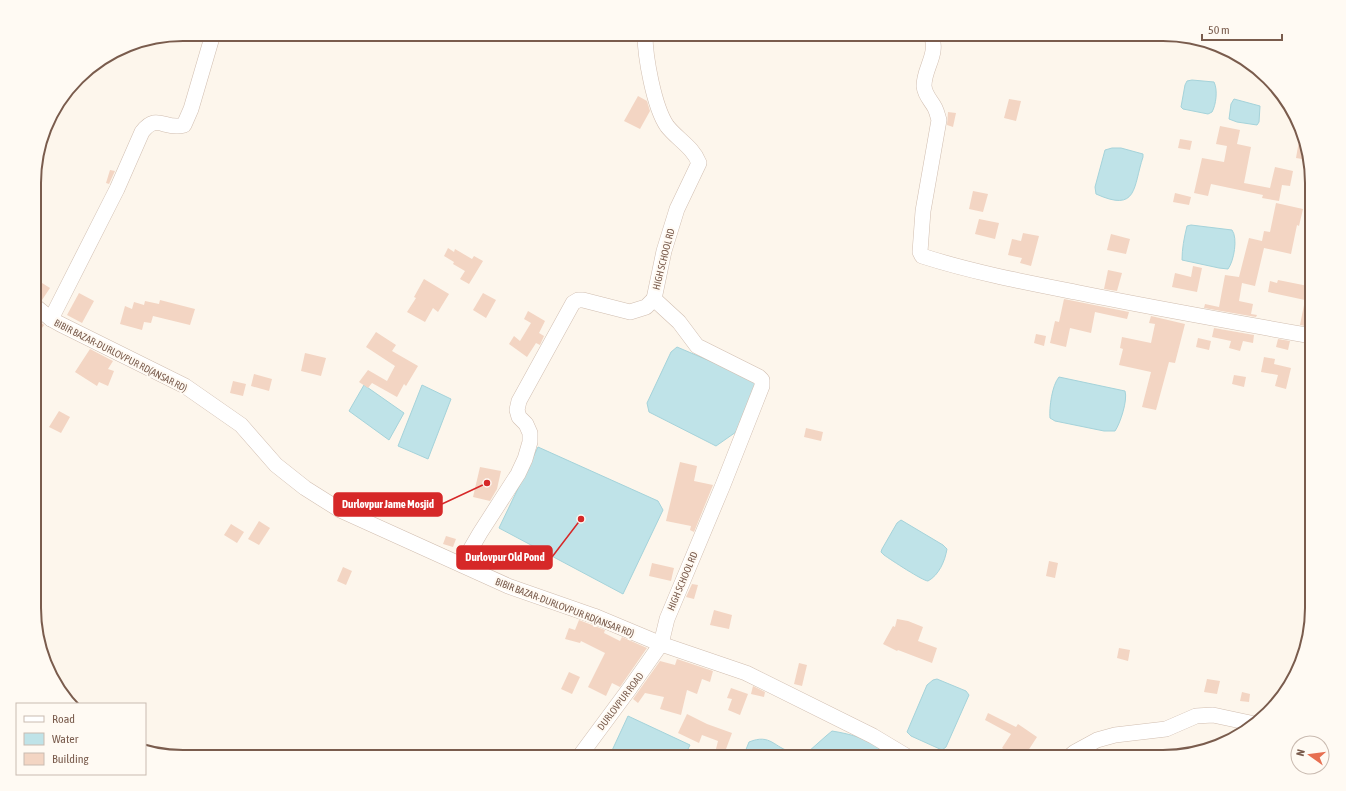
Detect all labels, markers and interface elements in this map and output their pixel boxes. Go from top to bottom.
scale bar [1202,16,1282,42]
text: 50 m [1208,23,1230,37]
street label: HIGH SCHOOL RD [651,227,677,291]
street label: BIBIR BAZAR-DURLOVPUR RD(ANSAR RD) [52,317,189,394]
callout: Durlovpur Jame Mosjid [334,493,442,516]
text: Durlovpur Jame Mosjid [342,498,434,510]
callout: Durlovpur Old Pond [457,546,552,569]
street label: HIGH SCHOOL RD [665,550,700,612]
text: Durlovpur Old Pond [465,551,545,563]
street label: BIBIR BAZAR-DURLOVPUR RD(ANSAR RD) [494,576,636,639]
street label: DURLOVPUR ROAD [595,670,646,732]
legend [16,703,146,775]
text: Road [52,712,75,726]
text: Water [52,732,79,746]
north arrow [1290,735,1330,775]
text: N [1294,748,1307,757]
text: Building [52,752,90,766]

